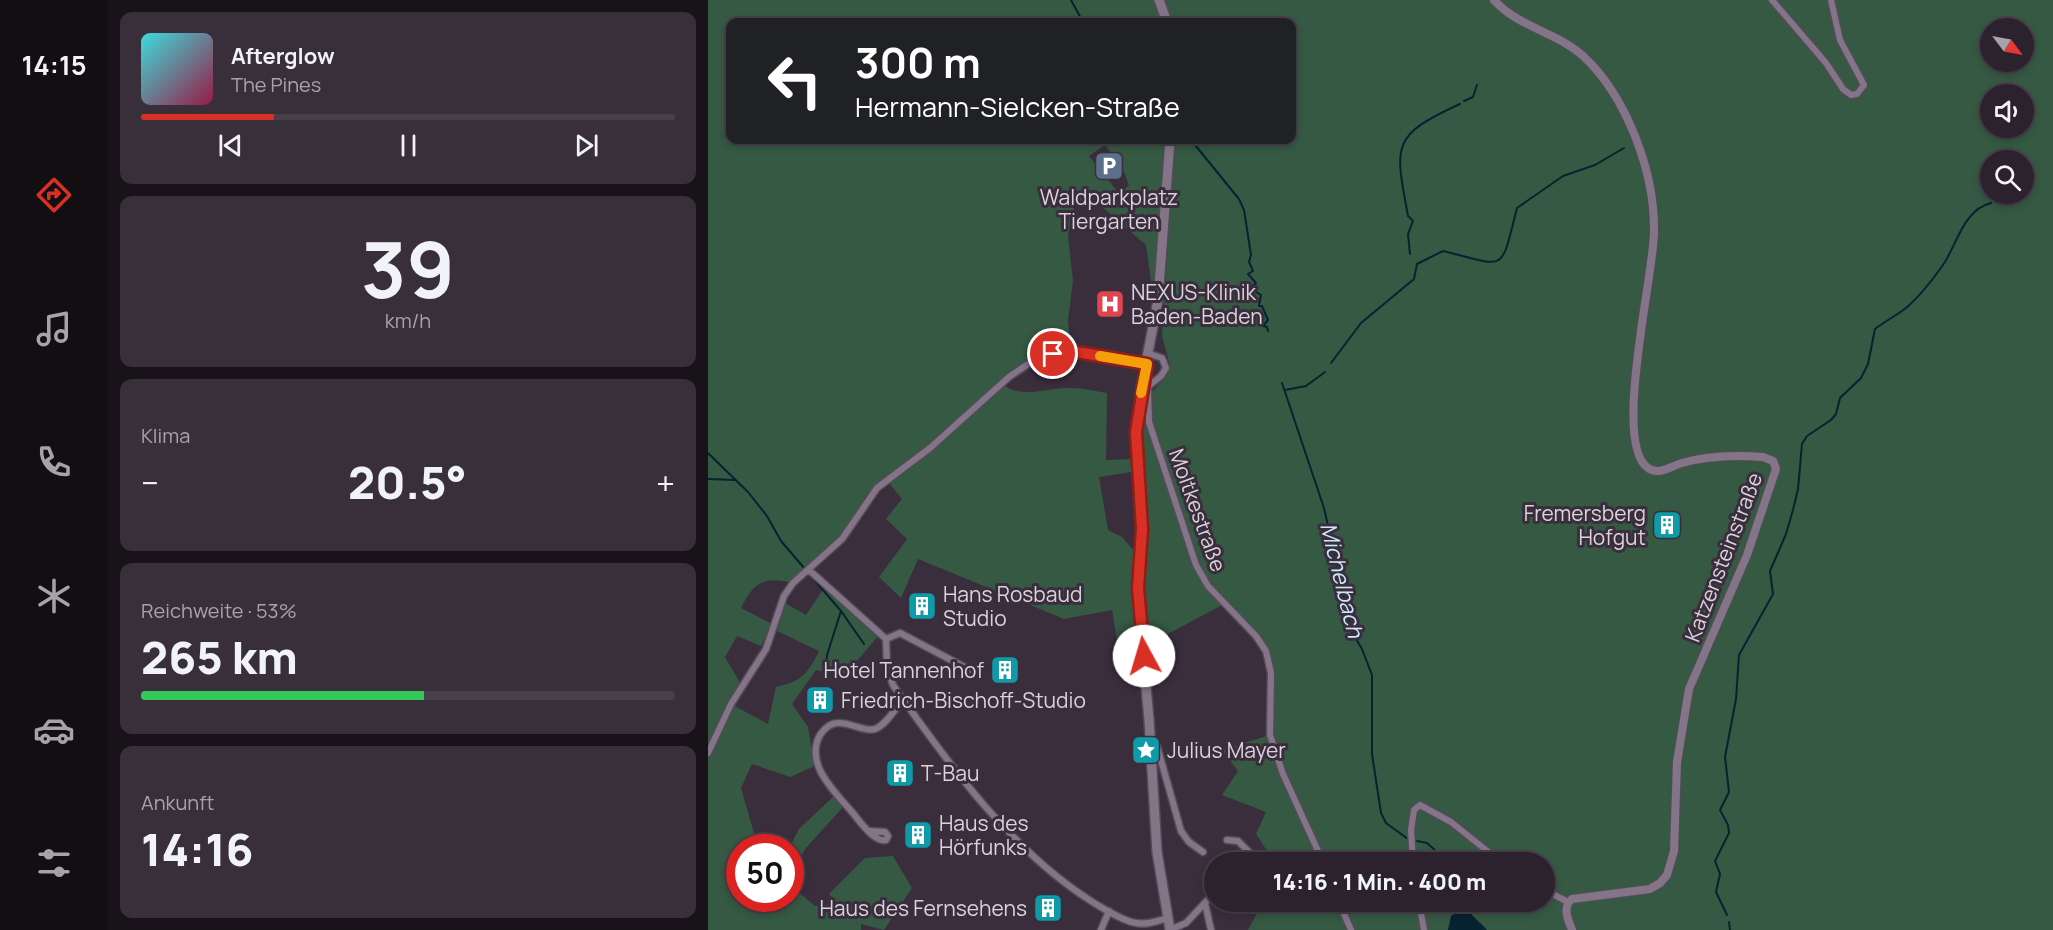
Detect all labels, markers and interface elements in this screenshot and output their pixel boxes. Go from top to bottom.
north arrow [1980,18,2034,72]
map controls [1980,18,2034,204]
text: 300 m [855,33,981,91]
text: Afterglow [231,41,335,71]
icon: left [756,42,834,120]
text: 14:15 [21,46,87,83]
text: The Pines [231,71,321,98]
button: sound [1980,84,2034,138]
text: Hermann-Sielcken-Straße [855,88,1180,125]
icon: previous [214,129,247,162]
icon: pause [392,129,425,162]
icon: next [570,129,603,162]
parking icon: Waldparkplatz Tiergarten [1093,150,1125,182]
button: search [1980,150,2034,204]
icon: directions [33,174,75,216]
place label: Waldparkplatz Tiergarten [1040,183,1178,235]
text: 39 [361,215,455,321]
place label: NEXUS-Klinik Baden-Baden [1131,278,1263,330]
hospital icon: NEXUS-Klinik Baden-Baden [1094,288,1126,320]
text: km/h [385,307,431,334]
icon: music [33,308,75,350]
pin [1027,328,1078,379]
icon: arrive [1036,337,1069,370]
text: Klima [141,422,190,449]
icon: phone [33,441,75,483]
street label: Moltkestraße [1163,445,1233,575]
text: 20.5° [348,451,467,513]
text: − [141,460,159,505]
text: + [656,460,675,505]
street label: Katzensteinstraße [1678,468,1768,646]
place label: Fremersberg Hofgut [1524,499,1646,551]
building icon: Fremersberg Hofgut [1651,509,1683,541]
water label: Michelbach [1313,519,1371,641]
icon: climate [33,575,75,617]
place label: Hans Rosbaud Studio [943,580,1082,632]
building icon: Hans Rosbaud Studio [906,590,938,622]
text: Reichweite · 53% [141,597,297,624]
position arrow [1112,624,1176,688]
text: 265 km [141,626,298,688]
building icon: Hotel Tannenhof [989,654,1021,686]
place label: Hotel Tannenhof [823,656,985,684]
building icon: Friedrich-Bischoff-Studio [804,684,836,716]
place label: Friedrich-Bischoff-Studio [841,686,1086,714]
icon: car [33,709,75,751]
place icon: Julius Mayer [1130,734,1162,766]
place label: Julius Mayer [1167,736,1286,764]
building icon: T-Bau [884,757,916,789]
place label: T-Bau [921,759,979,787]
text: Ankunft [141,789,214,816]
place label: Haus des Hörfunks [939,809,1028,861]
text: 14:16 [141,818,254,880]
building icon: Haus des Hörfunks [902,819,934,851]
speed limit sign: 50 [726,834,804,912]
icon: filters [33,842,75,884]
text: 14:16 · 1 Min. · 400 m [1273,867,1486,897]
building icon: Haus des Fernsehens [1032,892,1064,924]
place label: Haus des Fernsehens [820,894,1027,922]

